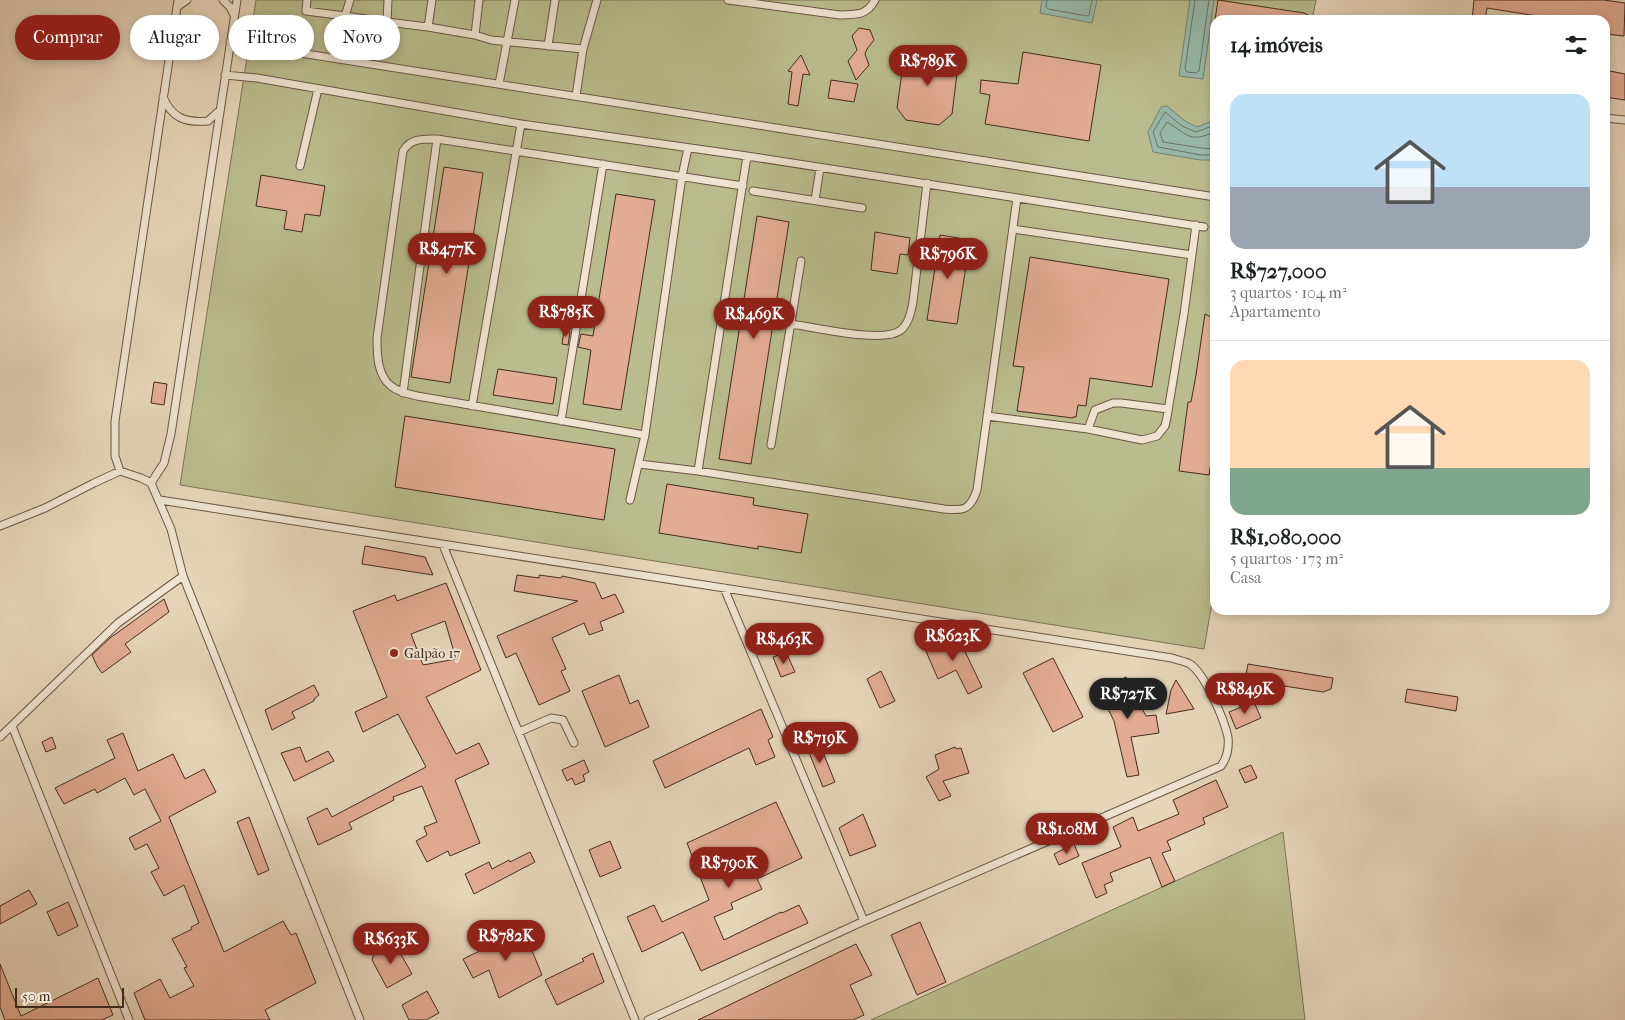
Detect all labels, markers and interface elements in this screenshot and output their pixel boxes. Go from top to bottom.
chip: Comprar [15,15,120,60]
chip: Alugar [130,15,219,60]
chip: Filtros [229,15,314,60]
chip: Novo [324,15,400,60]
icon: filters [1562,31,1590,59]
text: 14 imóveis [1230,33,1323,57]
pin: R$789K [887,44,969,87]
text: R$789K [900,51,956,70]
icon: home [1365,127,1455,217]
pin: R$477K [406,232,488,275]
pin: R$796K [907,238,989,280]
text: R$477K [419,239,475,258]
text: R$796K [920,244,976,263]
text: R$727,000 [1230,259,1327,283]
text: 3 quartos · 104 m² [1230,283,1346,302]
pin: R$785K [525,296,607,338]
pin: R$469K [713,298,795,340]
text: R$785K [539,302,593,321]
text: Apartamento [1230,302,1321,321]
text: R$469K [725,304,783,323]
icon: home [1365,392,1455,482]
text: R$1,080,000 [1230,525,1341,549]
text: 5 quartos · 173 m² [1230,549,1343,568]
text: Casa [1230,568,1261,587]
pin: R$623K [912,620,994,662]
pin: R$463K [743,622,825,665]
text: R$623K [925,626,981,645]
text: R$463K [756,629,812,648]
place label: Galpão 17 [404,645,460,662]
marker: Galpão 17 [388,647,400,659]
pin: R$849K [1204,672,1286,715]
pin: R$727K [1087,678,1169,720]
text: R$849K [1216,679,1274,698]
text: R$727K [1100,684,1156,703]
pin: R$719K [779,722,861,764]
text: R$719K [793,728,847,747]
pin: R$1.08M [1021,812,1113,855]
text: R$1.08M [1037,819,1097,838]
pin: R$790K [688,846,770,889]
text: R$790K [701,853,757,872]
pin: R$782K [465,920,547,962]
pin: R$633K [350,922,432,965]
text: R$782K [478,926,534,945]
text: R$633K [364,929,418,948]
scale bar [15,985,124,1008]
text: 50 m [22,988,50,1005]

